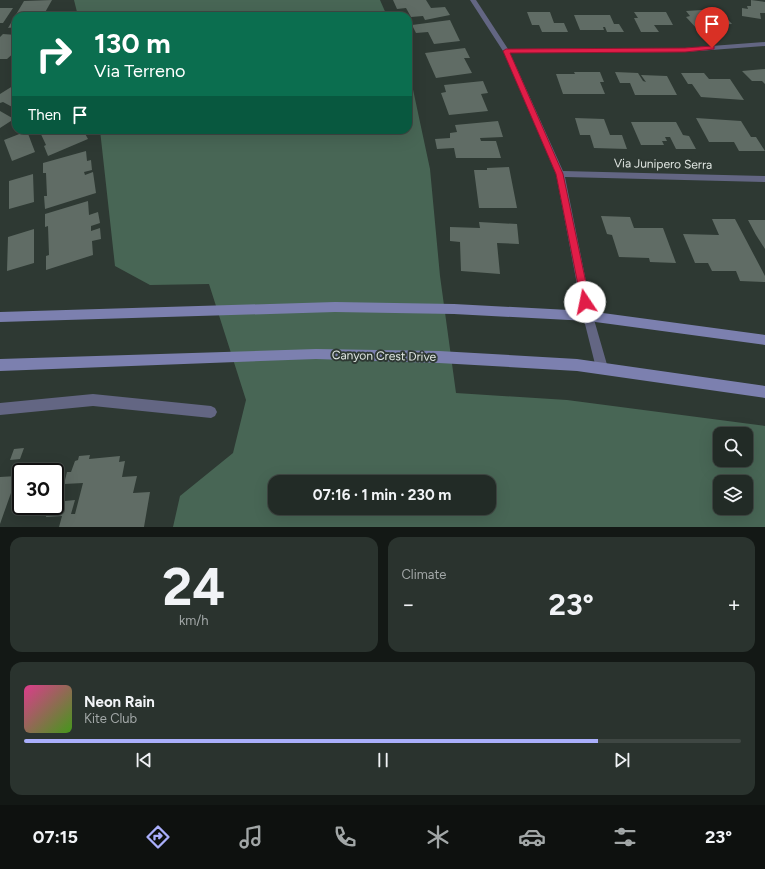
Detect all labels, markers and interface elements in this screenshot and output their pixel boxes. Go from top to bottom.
pin [695,7.0,729,48]
icon: arrive [701,13,723,35]
text: 130 m [94,26,171,60]
icon: right [28,28,80,80]
text: Via Terreno [94,60,185,82]
icon: arrive [69,104,91,126]
text: Then [28,106,61,124]
street label: Via Junipero Serra [614,156,712,172]
position arrow [564,281,606,323]
street label: Canyon Crest Drive [332,348,437,364]
map controls [713,427,753,515]
button: search [713,427,753,467]
speed limit sign: 30 [12,463,64,515]
button: layers [713,475,753,515]
text: 07:16 · 1 min · 230 m [313,486,451,504]
text: 24 [162,556,225,618]
text: Climate [402,567,446,582]
text: 23° [549,586,594,623]
text: − [402,591,415,618]
text: + [727,591,741,618]
text: km/h [179,613,209,628]
text: Neon Rain [84,693,155,711]
text: Kite Club [84,711,137,726]
icon: previous [133,749,155,771]
icon: pause [372,749,394,771]
icon: next [611,749,633,771]
icon: directions [144,823,172,851]
icon: music [237,823,265,851]
icon: phone [331,823,359,851]
icon: climate [424,823,452,851]
icon: car [518,823,546,851]
icon: filters [611,823,639,851]
text: 07:15 [33,826,78,848]
text: 23° [705,826,732,848]

